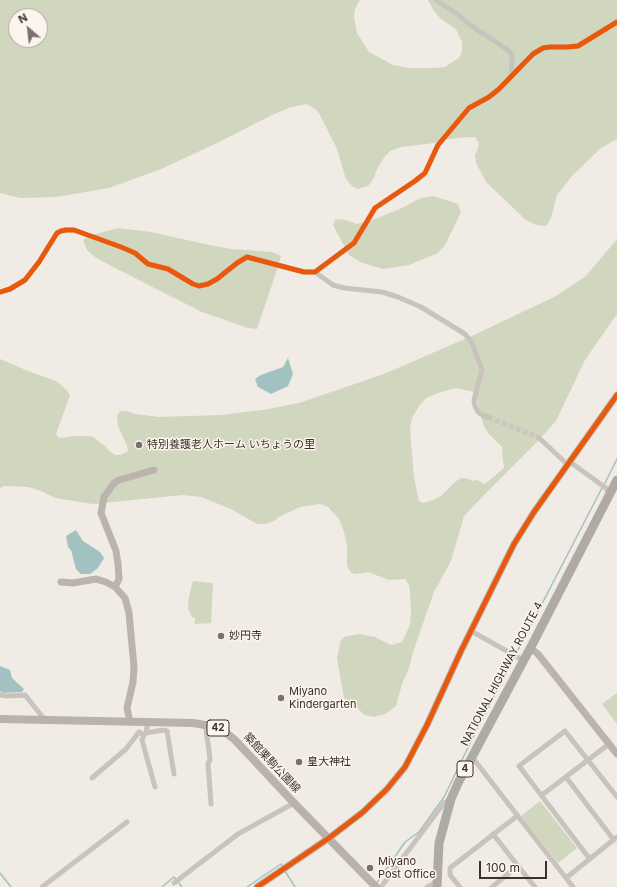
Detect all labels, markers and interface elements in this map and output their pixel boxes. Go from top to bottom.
north arrow [8,8,48,48]
text: N [16,10,30,26]
place label: 特別養護老人ホーム いちょうの里 [147,438,315,452]
marker: 特別養護老人ホーム いちょうの里 [134,440,144,450]
street label: NATIONAL HIGHWAY ROUTE 4 [458,600,546,748]
place label: 妙円寺 [229,629,262,643]
marker: 妙円寺 [216,631,226,641]
place label: Miyano Kindergarten [289,685,356,711]
marker: Miyano Kindergarten [276,693,286,703]
road number: 42 [207,720,229,736]
street label: 築館栗駒公園線 [241,730,303,796]
place label: 皇大神社 [307,755,351,769]
marker: 皇大神社 [294,757,304,767]
road number: 4 [457,761,473,777]
scale bar [481,853,549,879]
place label: Miyano Post Office [378,855,436,881]
text: 100 m [486,860,520,875]
marker: Miyano Post Office [365,863,375,873]

